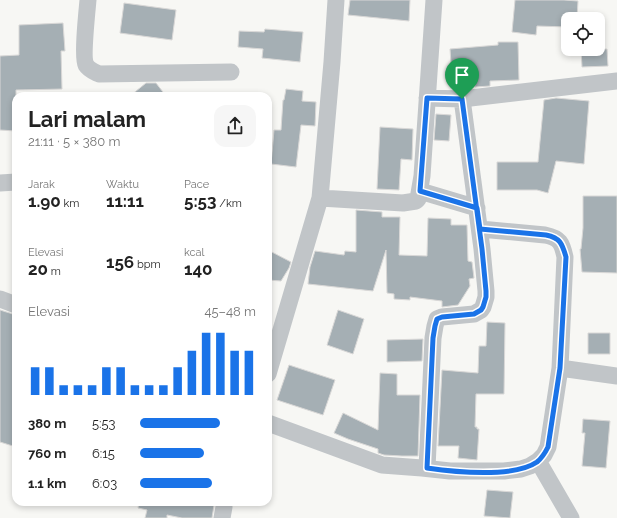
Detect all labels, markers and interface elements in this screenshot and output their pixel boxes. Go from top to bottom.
map controls [561,12,605,56]
button: locate [561,12,605,56]
pin [445,58,479,99]
icon: arrive [451,64,473,86]
button: share [214,105,256,147]
text: Lari malam [28,106,146,132]
text: 21:11 · 5 × 380 m [28,134,121,149]
text: Jarak [28,178,55,191]
text: Waktu [106,178,139,191]
text: Pace [184,178,209,191]
text: 1.90 [28,191,61,211]
text: 11:11 [106,191,144,211]
text: 5:53 [184,191,217,211]
text: km [61,197,79,210]
text: /km [217,197,242,210]
text: Elevasi [28,246,63,259]
text: kcal [184,246,205,259]
text: 156 [106,252,134,272]
text: bpm [134,258,161,271]
text: 20 [28,259,48,279]
text: 140 [184,259,213,279]
text: m [48,265,61,278]
text: Elevasi [28,304,70,319]
text: 45–48 m [204,304,256,319]
text: 380 m [28,416,66,431]
text: 5:53 [92,416,116,431]
text: 760 m [28,446,66,461]
text: 6:15 [92,446,115,461]
text: 1.1 km [28,476,66,491]
text: 6:03 [92,476,117,491]

